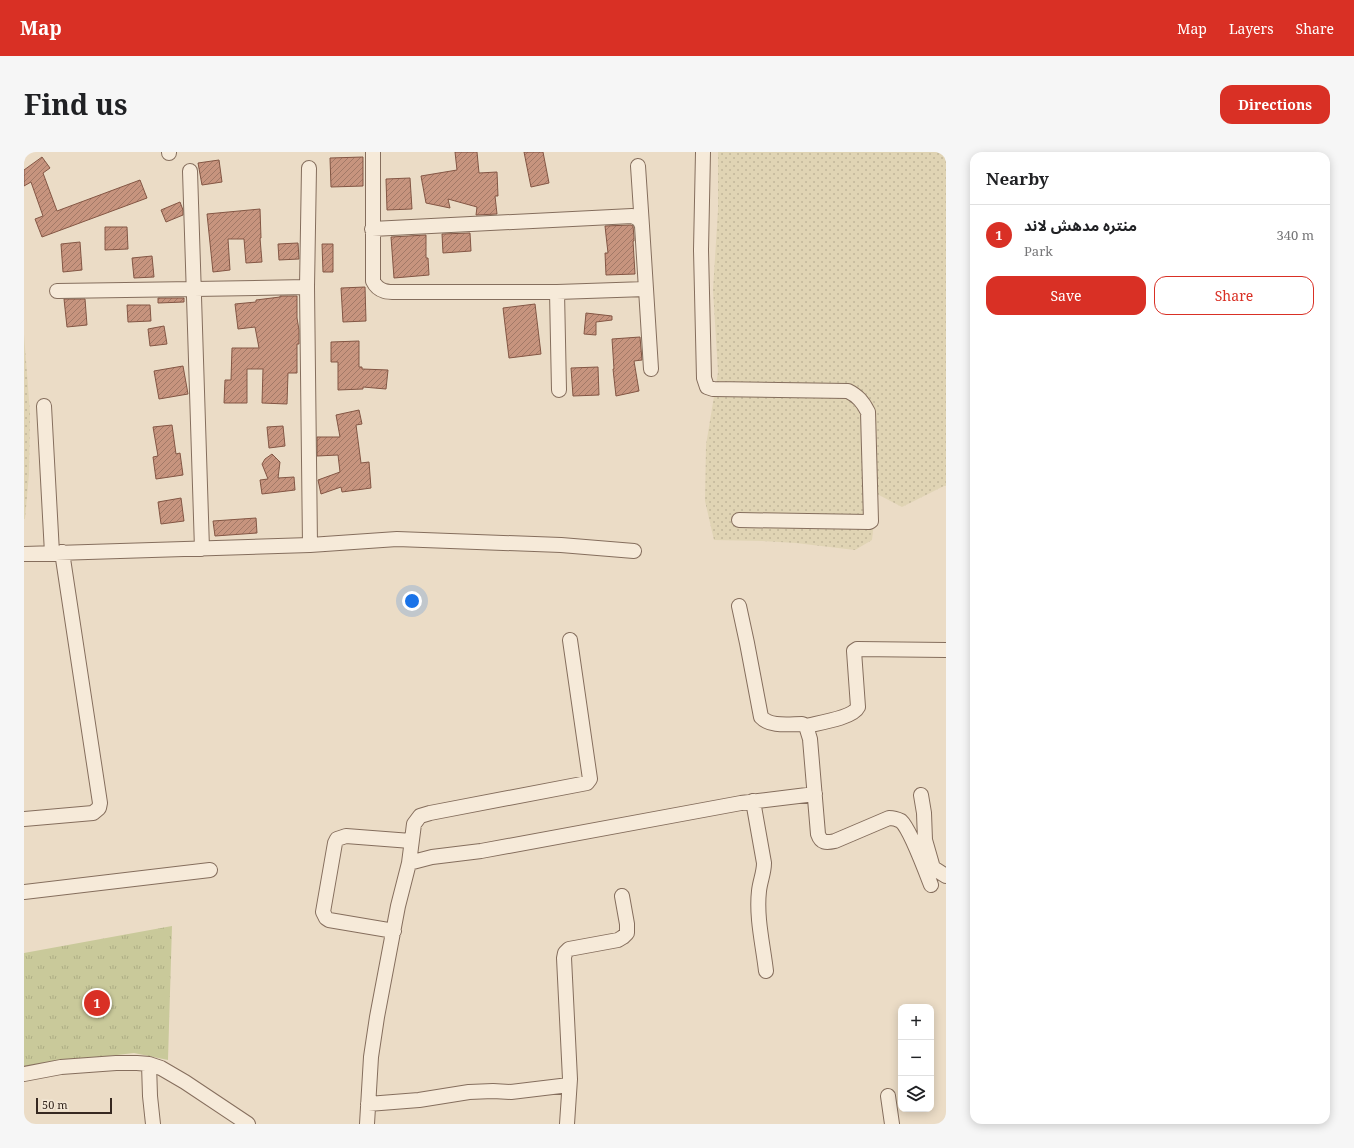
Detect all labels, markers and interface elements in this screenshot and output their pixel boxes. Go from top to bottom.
text: Map [20,15,62,41]
text: Map [1177,19,1207,38]
text: Layers [1229,19,1274,38]
text: Share [1296,19,1334,38]
text: Find us [24,85,128,123]
button: Directions [1220,85,1330,124]
text: Nearby [986,167,1049,190]
text: منتره مدهش لاند [1024,215,1137,235]
text: 1 [995,226,1003,244]
text: 340 m [1277,226,1314,244]
text: Park [1024,242,1053,260]
button: Save [986,276,1146,315]
button: Share [1154,276,1314,315]
your location [402,591,422,611]
pin: 1 [84,988,110,1018]
map controls [898,1004,934,1112]
button: + [898,1004,934,1040]
button: − [898,1040,934,1076]
button: layers [898,1076,934,1112]
scale bar [36,1096,112,1115]
text: 50 m [42,1097,68,1112]

